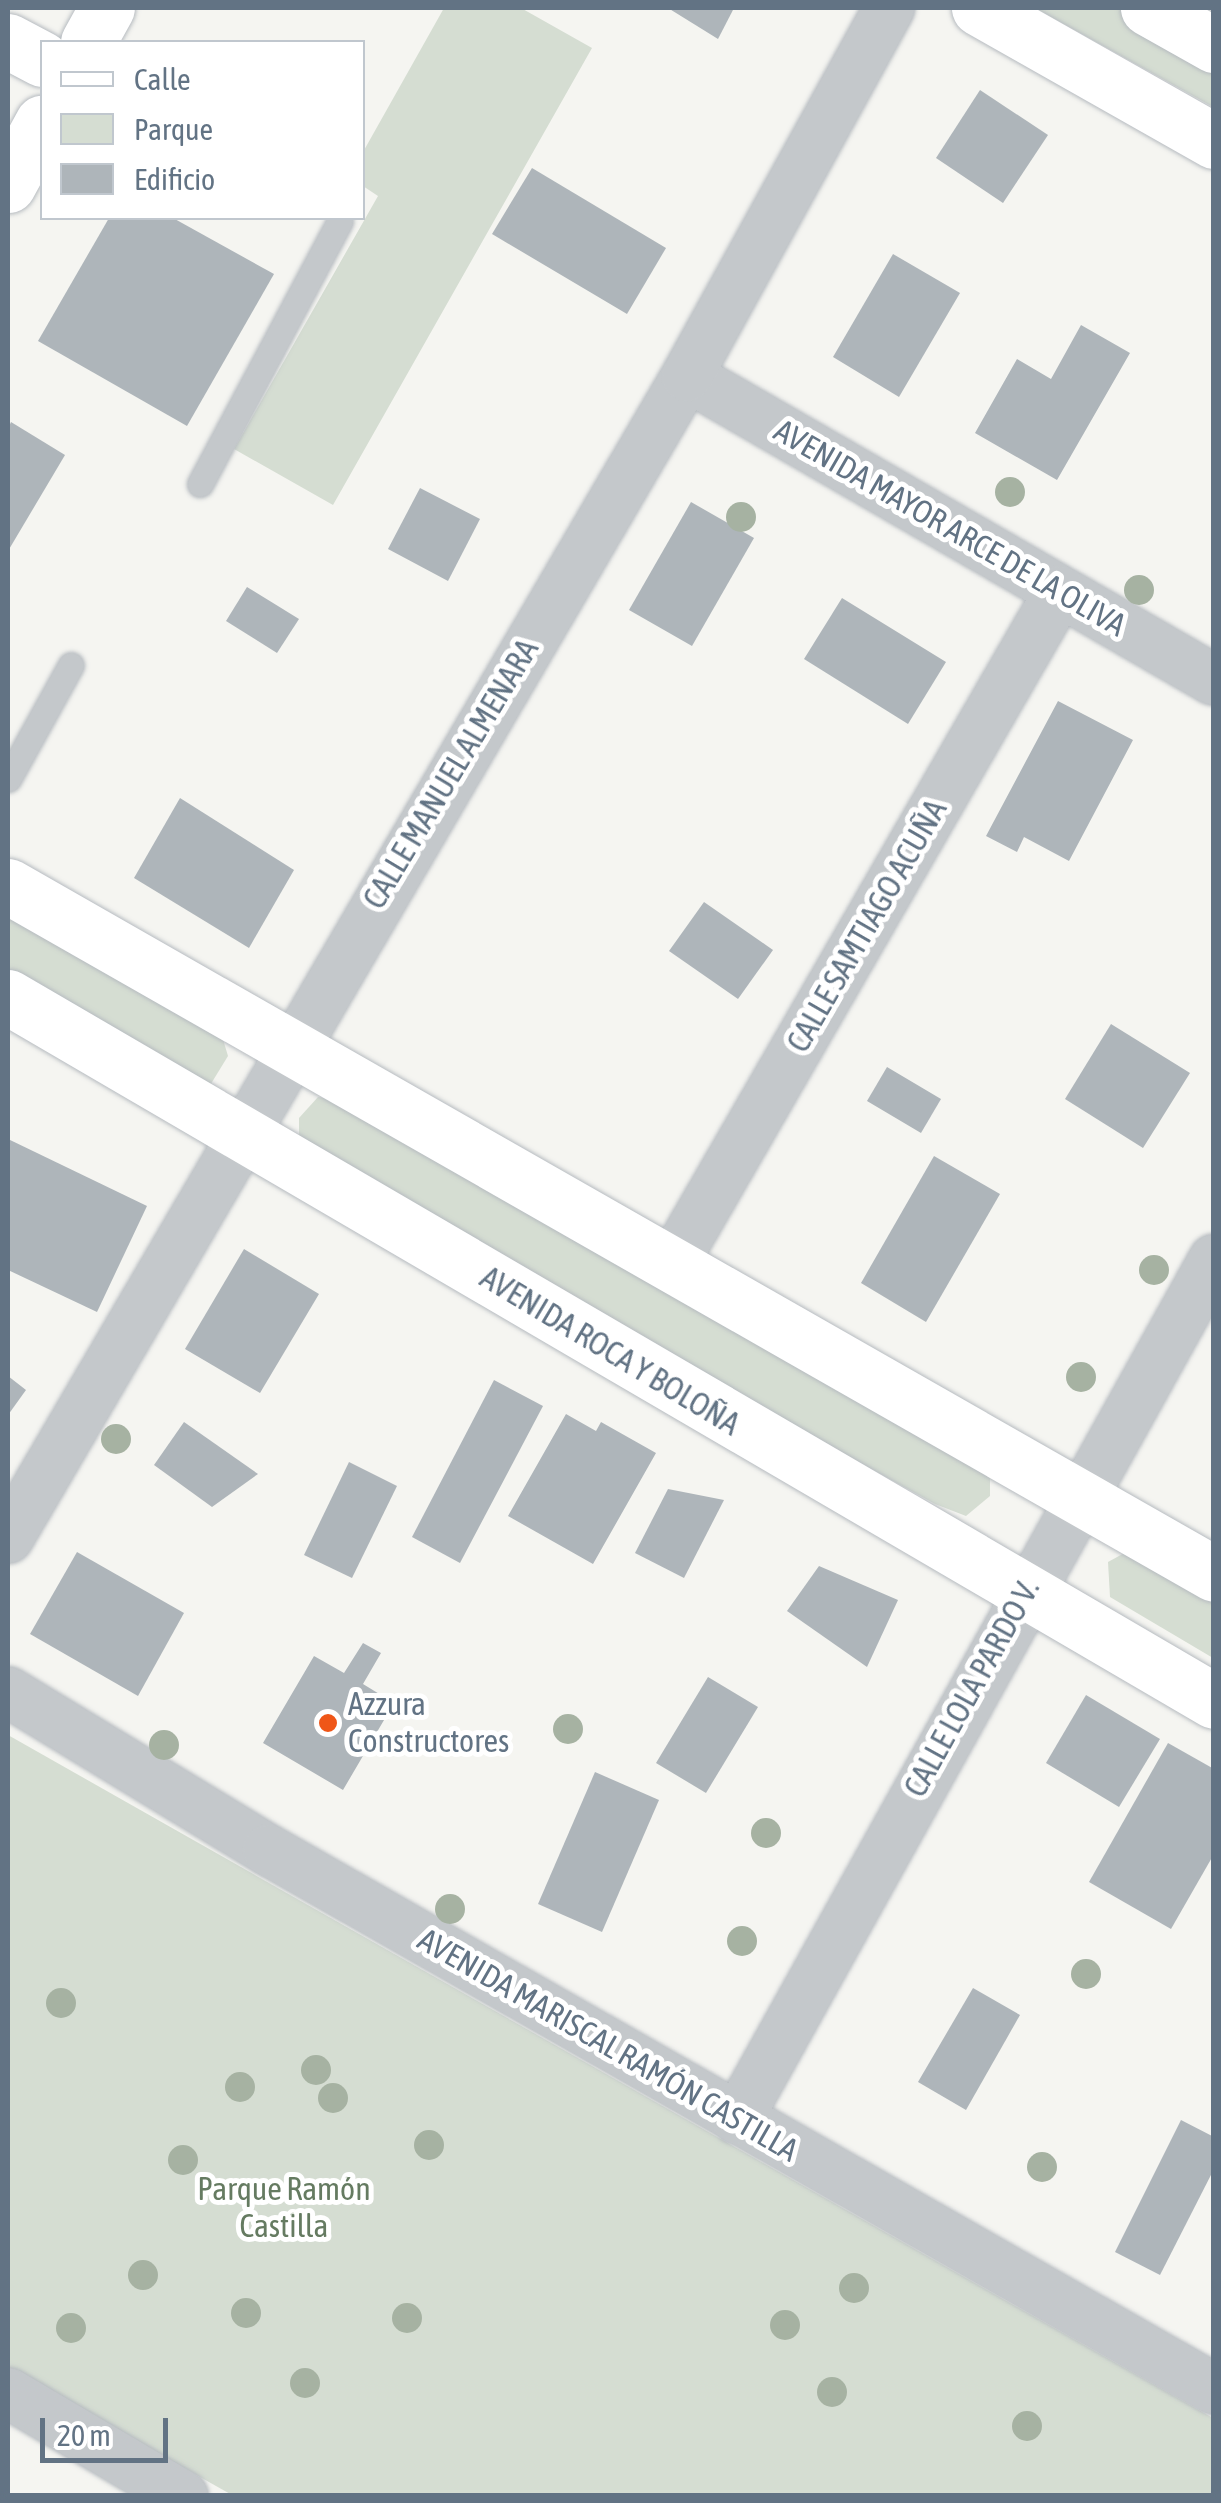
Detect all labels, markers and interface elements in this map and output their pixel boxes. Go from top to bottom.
legend [40,40,365,220]
text: Calle [134,62,191,96]
text: Parque [134,112,213,146]
text: Edificio [134,162,215,196]
street label: AVENIDA MAYOR ARCE DE LA OLIVA [767,412,1133,644]
street label: CALLE MANUEL ALMENARA [355,632,547,916]
street label: CALLE SAMTIAGO ACUÑA [779,793,955,1059]
street label: AVENIDA ROCA Y BOLOÑA [473,1258,747,1444]
street label: CALLE LOLA PARDO V. [896,1572,1048,1804]
place label: Azzura Constructores [348,1686,509,1761]
marker: Azzura Constructores [317,1712,339,1734]
street label: AVENIDA MARISCAL RAMÓN CASTILLA [411,1920,805,2170]
park label: Parque Ramón Castilla [197,2171,371,2246]
scale bar [45,2398,172,2460]
text: 20 m [57,2418,111,2452]

